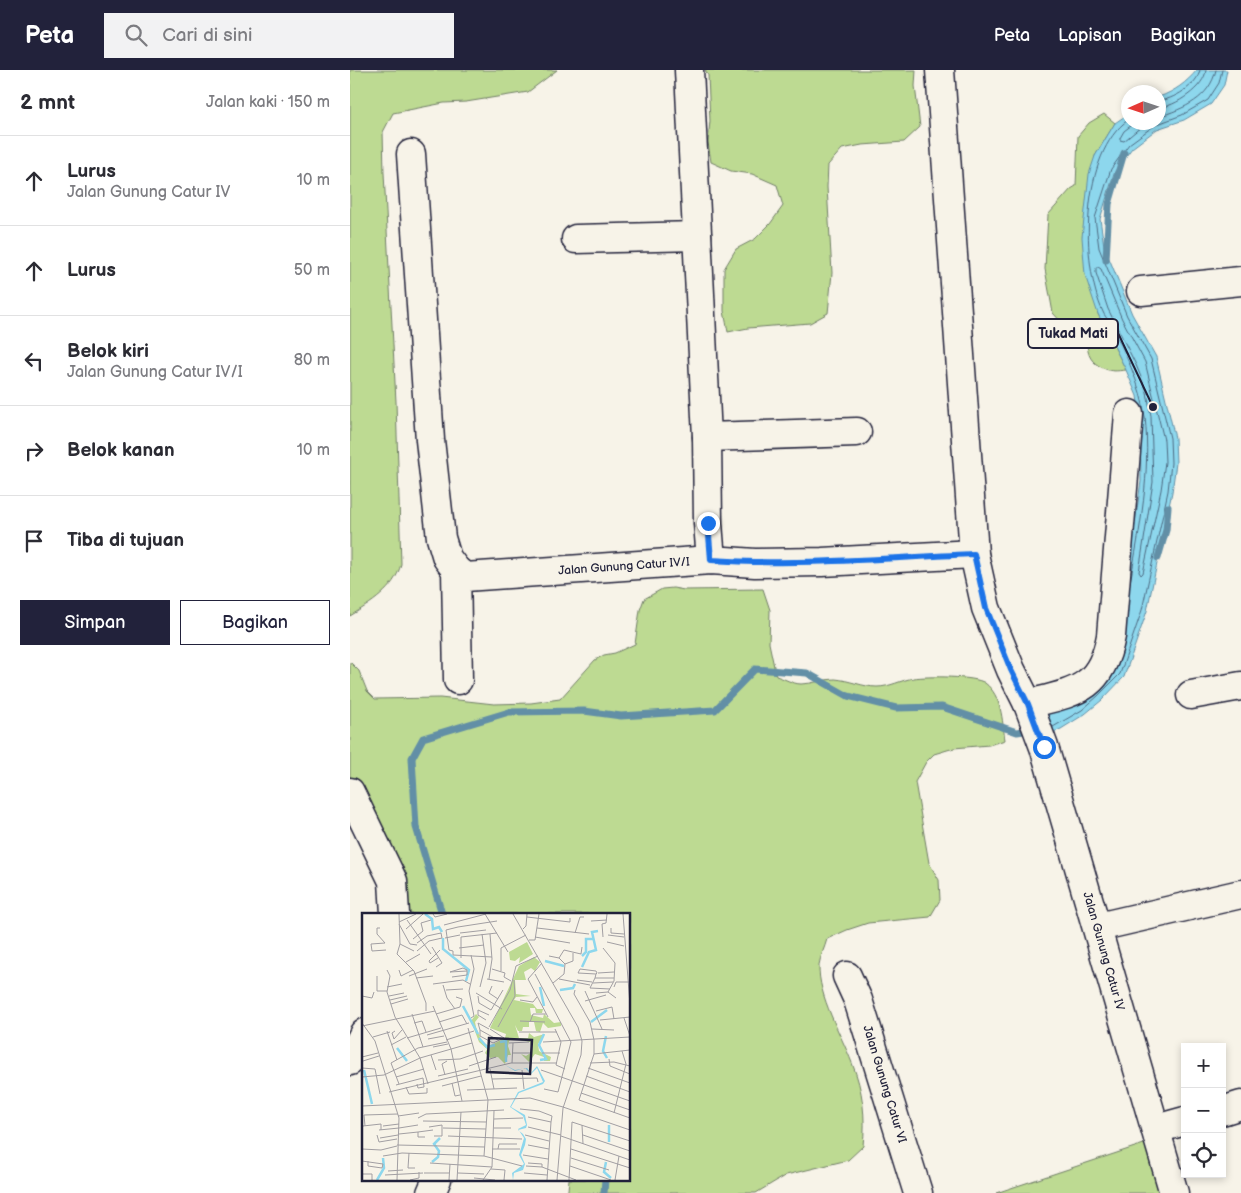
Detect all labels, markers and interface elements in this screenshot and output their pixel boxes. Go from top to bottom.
search box [104,13,454,58]
text: Peta [25,21,74,50]
icon: search [122,21,150,49]
text: Cari di sini [162,24,252,47]
text: Peta [994,25,1030,46]
text: Lapisan [1058,25,1122,46]
text: Bagikan [1150,25,1216,46]
north arrow [1121,85,1166,130]
text: 2 mnt [20,90,75,115]
text: Jalan kaki · 150 m [206,93,330,112]
text: Lurus [67,160,116,183]
icon: ahead [20,167,48,195]
text: 10 m [297,171,330,190]
text: Jalan Gunung Catur IV [67,183,230,202]
icon: ahead [20,257,48,285]
text: Lurus [67,259,116,282]
text: 50 m [294,261,330,280]
callout: Tukad Mati [1028,319,1118,348]
text: Tukad Mati [1038,325,1108,342]
text: Belok kiri [67,340,149,363]
icon: left [20,347,48,375]
text: 80 m [294,351,330,370]
text: Jalan Gunung Catur IV/I [67,363,243,382]
icon: right [20,437,48,465]
text: Belok kanan [67,439,175,462]
text: 10 m [297,441,330,460]
route end [697,512,720,535]
icon: arrive [20,527,48,555]
text: Tiba di tujuan [67,529,184,552]
street label: Jalan Gunung Catur IV/I [558,554,691,579]
button: Simpan [20,600,170,645]
button: Bagikan [180,600,330,645]
route start [1033,736,1056,759]
street label: Jalan Gunung Catur IV [1079,890,1128,1013]
inset map [362,913,630,1180]
street label: Jalan Gunung Catur VI [859,1024,910,1145]
map controls [1181,1043,1226,1178]
button: + [1181,1043,1226,1088]
button: − [1181,1088,1226,1133]
button: locate [1181,1133,1226,1178]

